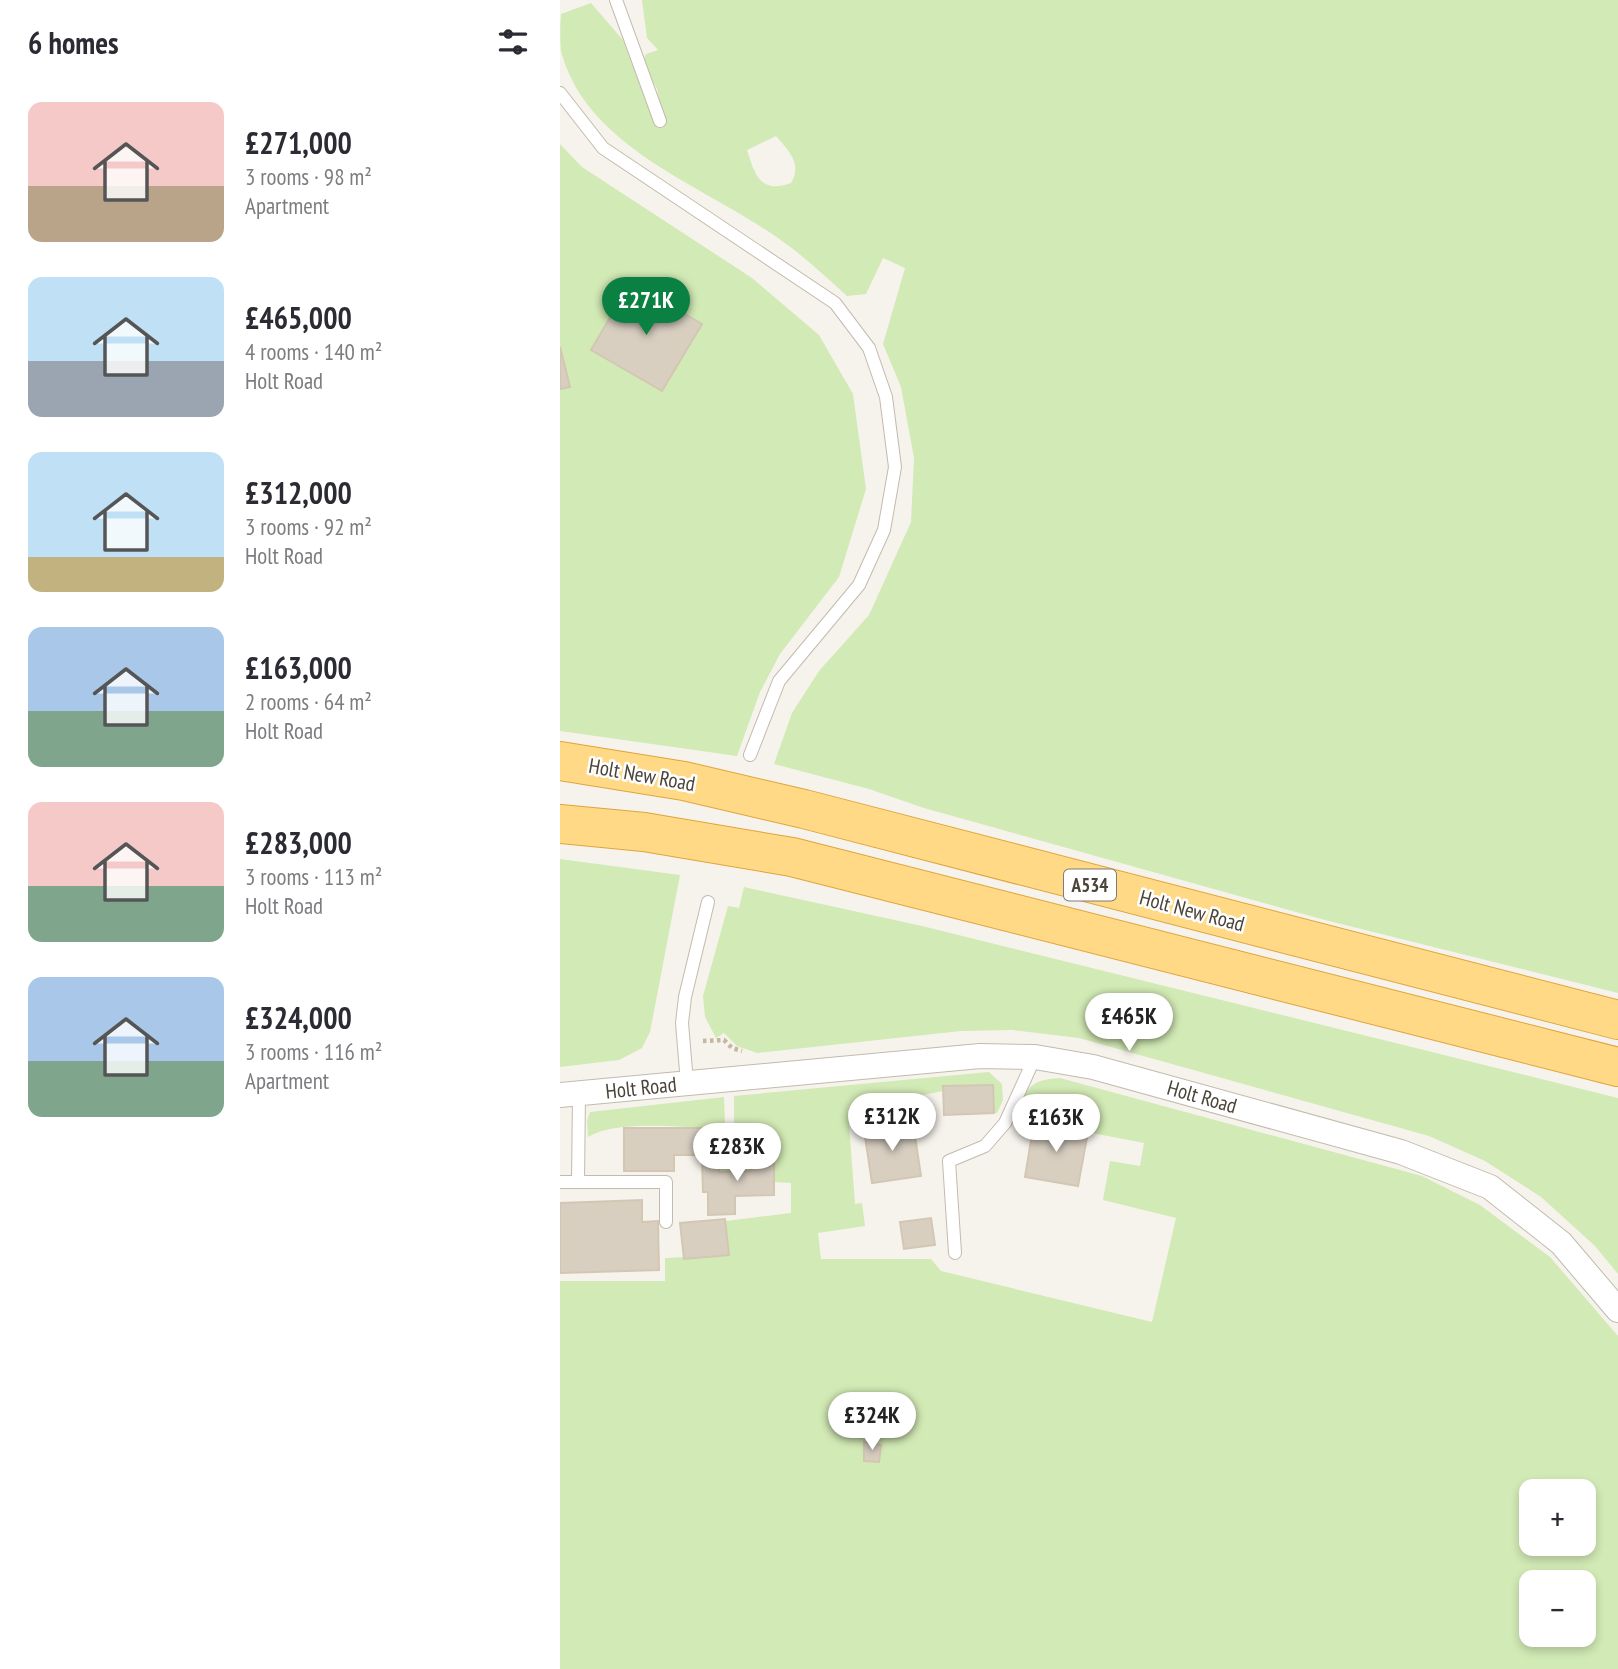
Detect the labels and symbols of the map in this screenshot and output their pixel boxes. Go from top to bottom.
pin: £271K [597,278,695,337]
street label: Holt New Road [587,752,697,797]
road number: A534 [1064,870,1116,900]
street label: Holt New Road [1137,884,1248,937]
pin: £465K [1080,993,1178,1053]
street label: Holt Road [604,1070,678,1105]
street label: Holt Road [1164,1074,1240,1119]
pin: £312K [843,1094,941,1153]
pin: £163K [1007,1094,1105,1154]
pin: £283K [688,1124,786,1183]
pin: £324K [823,1392,921,1452]

